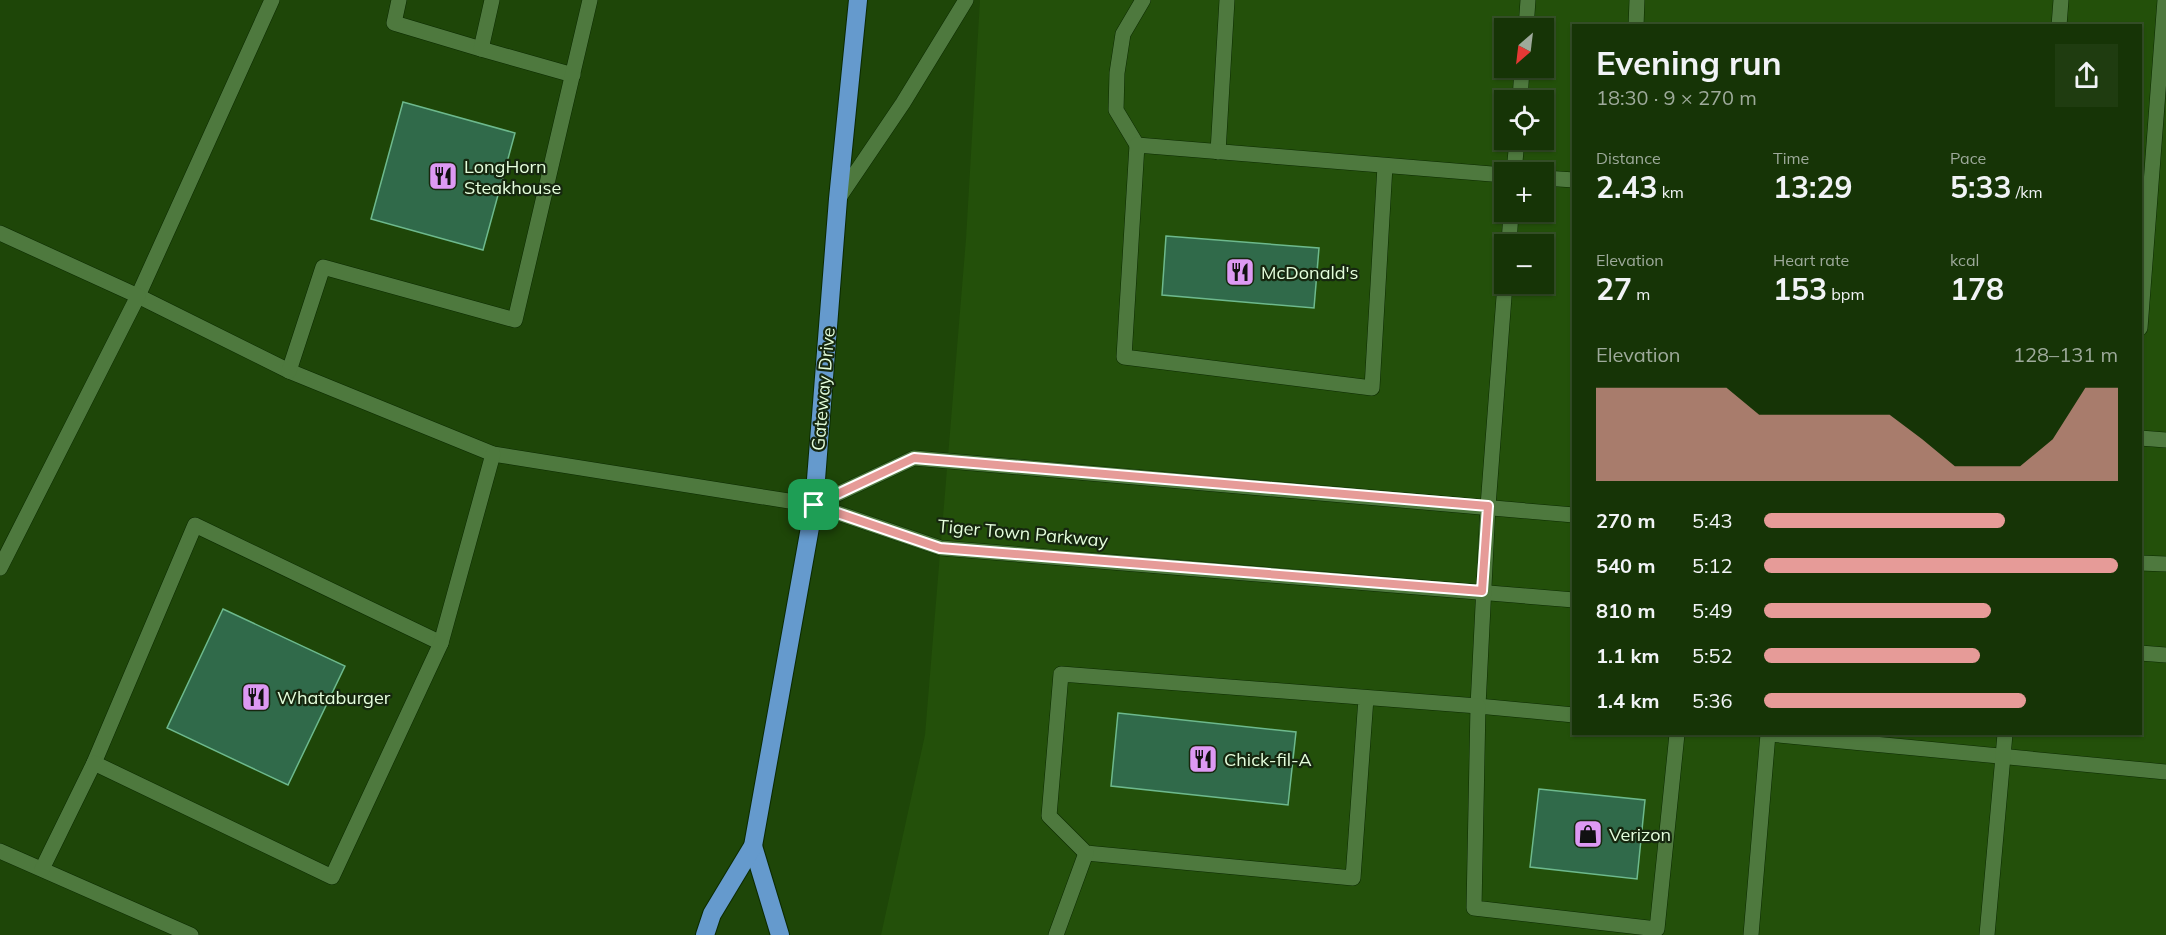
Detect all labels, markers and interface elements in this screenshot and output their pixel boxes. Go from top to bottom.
north arrow [1494,18,1554,78]
map controls [1494,18,1554,294]
text: Evening run [1596,42,1782,83]
button: share [2055,44,2118,107]
text: 18:30 · 9 × 270 m [1596,85,1757,110]
button: locate [1494,90,1554,150]
text: Distance [1596,148,1661,168]
text: Time [1773,148,1809,168]
text: Pace [1950,148,1986,168]
place label: LongHorn Steakhouse [464,155,561,199]
restaurant icon: LongHorn Steakhouse [427,160,459,192]
button: + [1494,162,1554,222]
text: 2.43 [1596,168,1657,206]
text: 13:29 [1773,168,1852,206]
text: 5:33 [1950,168,2011,206]
text: km [1657,182,1684,202]
text: /km [2011,182,2042,202]
button: − [1494,234,1554,294]
text: Elevation [1596,250,1664,270]
text: Heart rate [1773,250,1849,270]
text: kcal [1950,250,1979,270]
restaurant icon: McDonald's [1224,256,1256,288]
place label: McDonald's [1261,261,1358,284]
text: 27 [1596,270,1632,308]
text: 153 [1773,270,1827,308]
text: 178 [1950,270,2004,308]
text: m [1632,284,1650,304]
text: bpm [1827,284,1864,304]
street label: Gateway Drive [806,326,840,452]
text: Elevation [1596,342,1681,367]
text: 128–131 m [2013,342,2118,367]
pin [788,479,839,530]
icon: arrive [797,488,830,521]
text: 270 m [1596,508,1655,533]
text: 5:43 [1692,508,1733,533]
street label: Tiger Town Parkway [937,514,1110,552]
text: 540 m [1596,553,1655,578]
text: 5:12 [1692,553,1733,578]
text: 810 m [1596,598,1655,623]
text: 5:49 [1692,598,1733,623]
text: 1.1 km [1596,643,1659,668]
text: 5:52 [1692,643,1733,668]
restaurant icon: Whataburger [240,681,272,713]
place label: Whataburger [277,686,391,709]
text: 1.4 km [1596,688,1659,713]
text: 5:36 [1692,688,1733,713]
restaurant icon: Chick-fil-A [1187,743,1219,775]
place label: Chick-fil-A [1224,748,1312,771]
shop icon: Verizon [1572,818,1604,850]
place label: Verizon [1609,823,1671,846]

